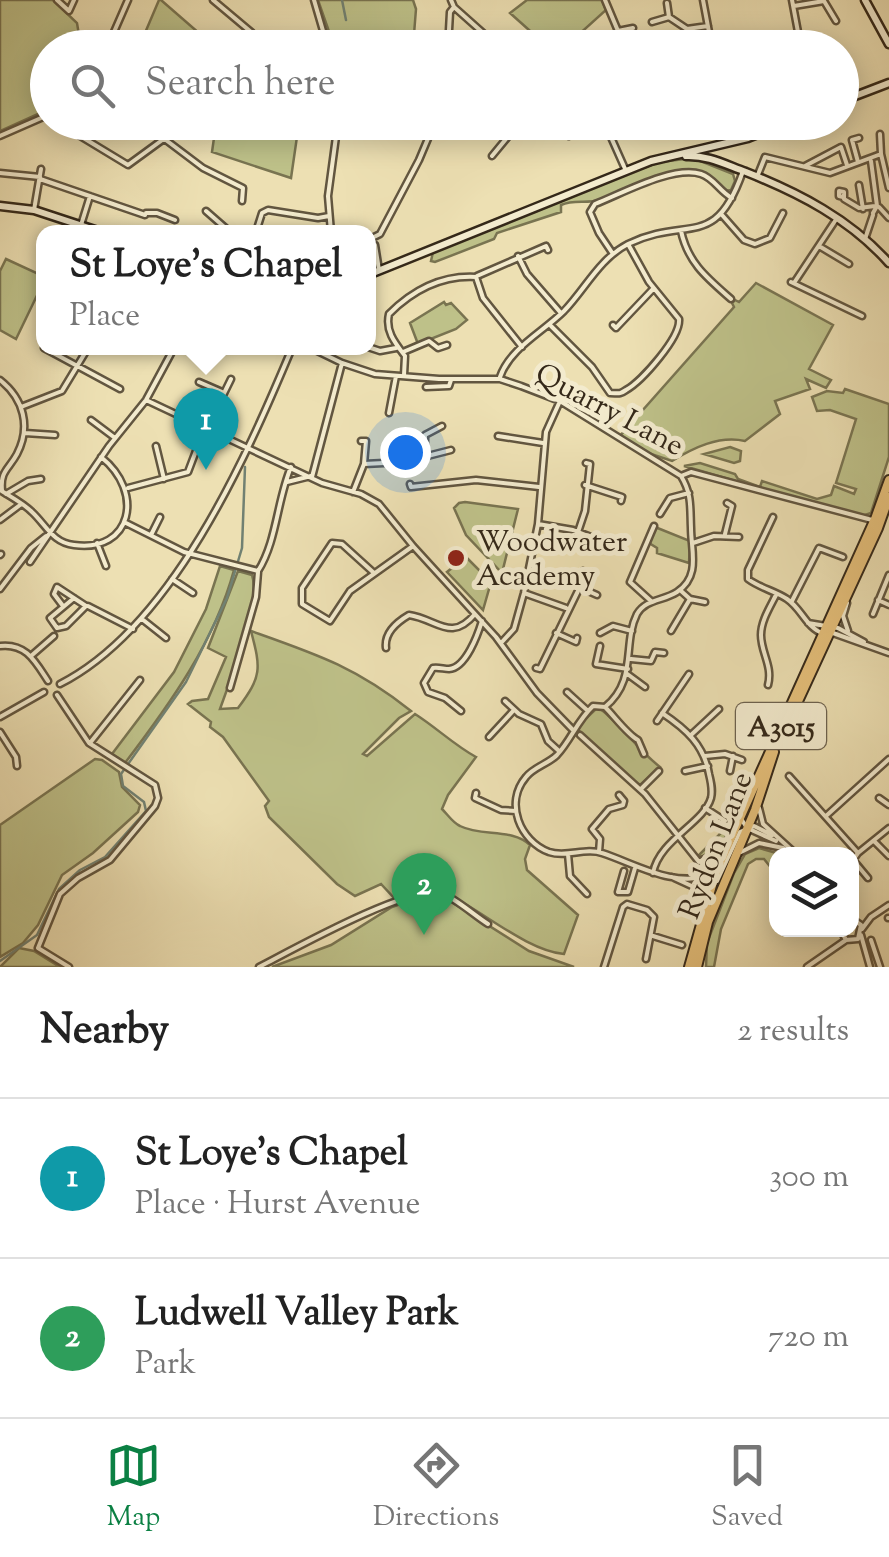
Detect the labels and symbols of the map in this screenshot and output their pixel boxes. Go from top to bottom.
street label: Quarry Lane [527,354,691,468]
pin: 1 [174,388,238,470]
your location [380,427,431,478]
place label: Woodwater Academy [476,522,627,599]
marker: Woodwater Academy [445,547,467,569]
road number: A3015 [736,703,826,749]
street label: Rydon Lane [670,766,765,926]
pin: 2 [392,852,456,935]

